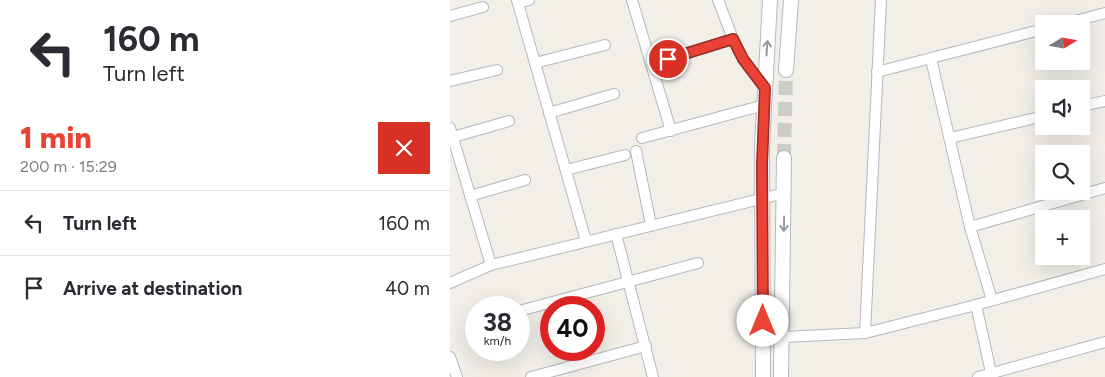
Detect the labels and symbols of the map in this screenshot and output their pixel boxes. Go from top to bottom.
north arrow [1035,15,1090,70]
pin [647,38,689,80]
one-way arrow [763,41,772,57]
one-way arrow [779,216,789,232]
position arrow [736,294,788,346]
speed limit sign: 40 [540,296,605,361]

